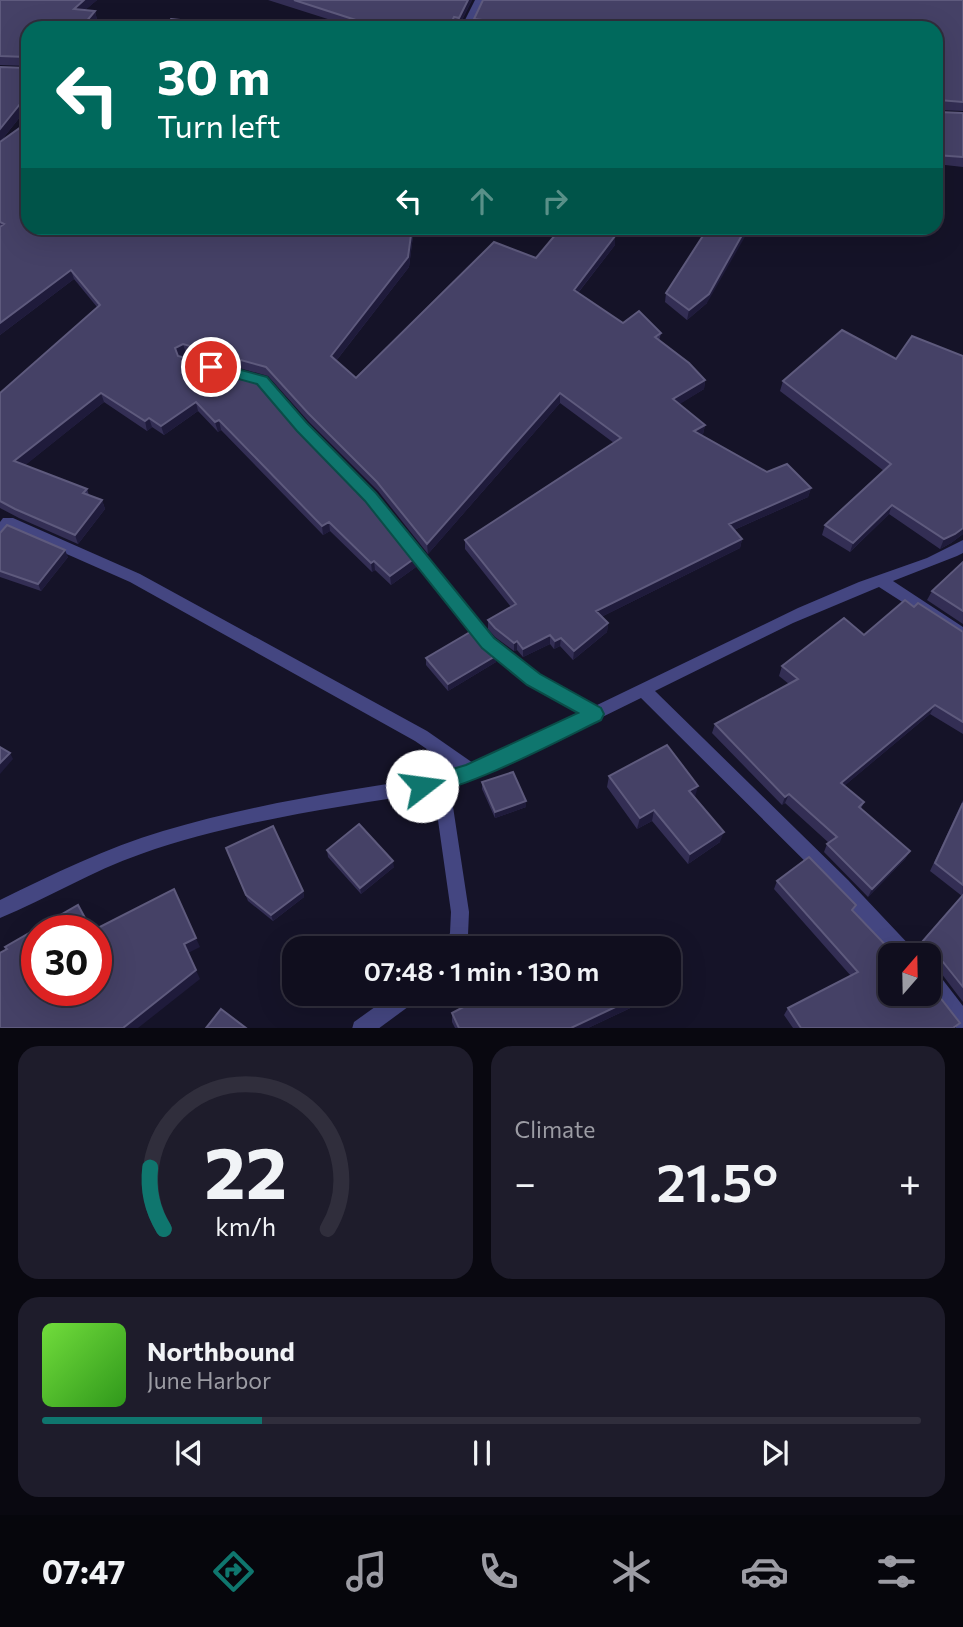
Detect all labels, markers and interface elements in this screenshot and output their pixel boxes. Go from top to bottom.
text: 30 m [157,45,270,105]
icon: left [42,49,133,140]
text: Turn left [157,105,281,145]
icon: left [390,182,428,220]
icon: ahead [463,182,501,220]
icon: right [536,182,574,220]
pin [181,337,241,397]
icon: arrive [192,348,230,386]
position arrow [385,749,459,823]
speed limit sign: 30 [21,915,112,1006]
north arrow [878,943,942,1006]
map controls [878,943,941,1006]
text: 07:48 · 1 min · 130 m [364,955,599,986]
text: Climate [515,1115,596,1143]
text: 22 [204,1125,287,1214]
text: 21.5° [657,1149,778,1213]
text: − [515,1158,536,1205]
text: + [899,1158,921,1205]
text: km/h [215,1210,276,1240]
text: Northbound [147,1335,295,1366]
text: June Harbor [147,1366,271,1394]
icon: previous [170,1434,208,1472]
icon: pause [463,1434,501,1472]
icon: next [756,1434,794,1472]
icon: directions [209,1547,258,1596]
icon: music [342,1547,391,1596]
icon: phone [474,1547,523,1596]
icon: climate [607,1547,656,1596]
icon: car [740,1547,789,1596]
icon: filters [872,1547,921,1596]
text: 07:47 [42,1551,125,1591]

